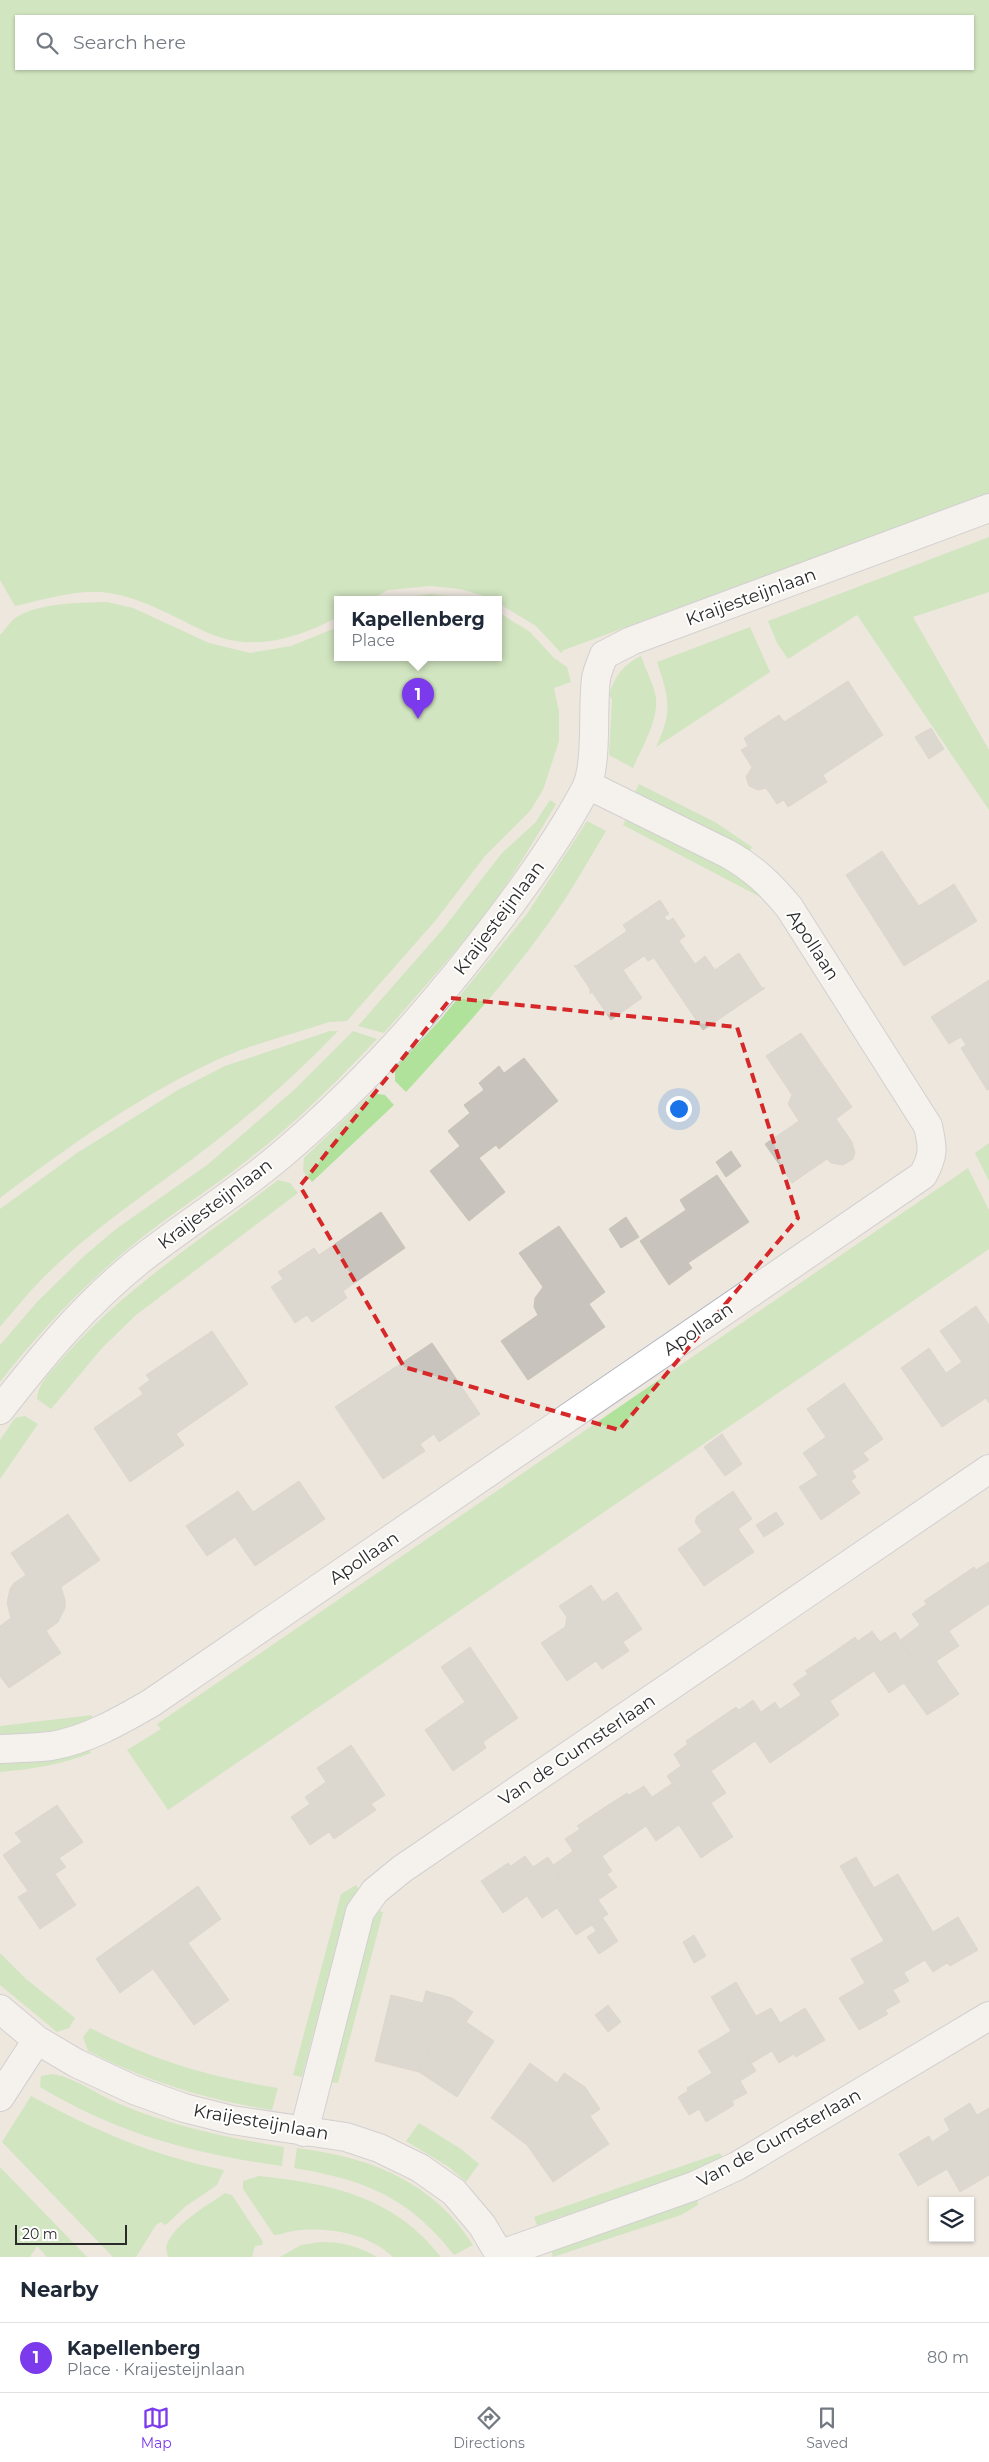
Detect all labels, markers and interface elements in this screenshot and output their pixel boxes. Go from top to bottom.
search box [15,15,974,70]
icon: search [33,29,61,57]
text: Search here [73,31,186,54]
street label: Kraijesteijnlaan [683,563,819,631]
popup [334,596,502,661]
text: Kapellenberg [351,608,485,631]
text: Place [351,631,395,650]
pin: 1 [402,678,434,719]
street label: Kraijesteijnlaan [449,857,549,979]
street label: Apollaan [782,906,844,984]
your location [666,1096,692,1122]
street label: Kraijesteijnlaan [154,1154,276,1254]
street label: Apollaan [659,1298,737,1360]
street label: Apollaan [325,1527,403,1589]
street label: Van de Gumsterlaan [495,1689,659,1811]
street label: Van de Gumsterlaan [693,2084,865,2192]
street label: Kraijesteijnlaan [192,2099,330,2145]
map controls [929,2197,974,2242]
button: layers [929,2197,974,2242]
scale bar [15,2222,128,2245]
text: 20 m [22,2225,58,2243]
text: Nearby [20,2277,99,2302]
text: Kapellenberg [67,2337,201,2360]
text: 1 [33,2348,39,2367]
text: 80 m [927,2348,969,2367]
text: Place · Kraijesteijnlaan [67,2360,245,2379]
tab: Map [141,2404,172,2452]
tab: Directions [453,2404,525,2452]
tab: Saved [806,2404,848,2452]

